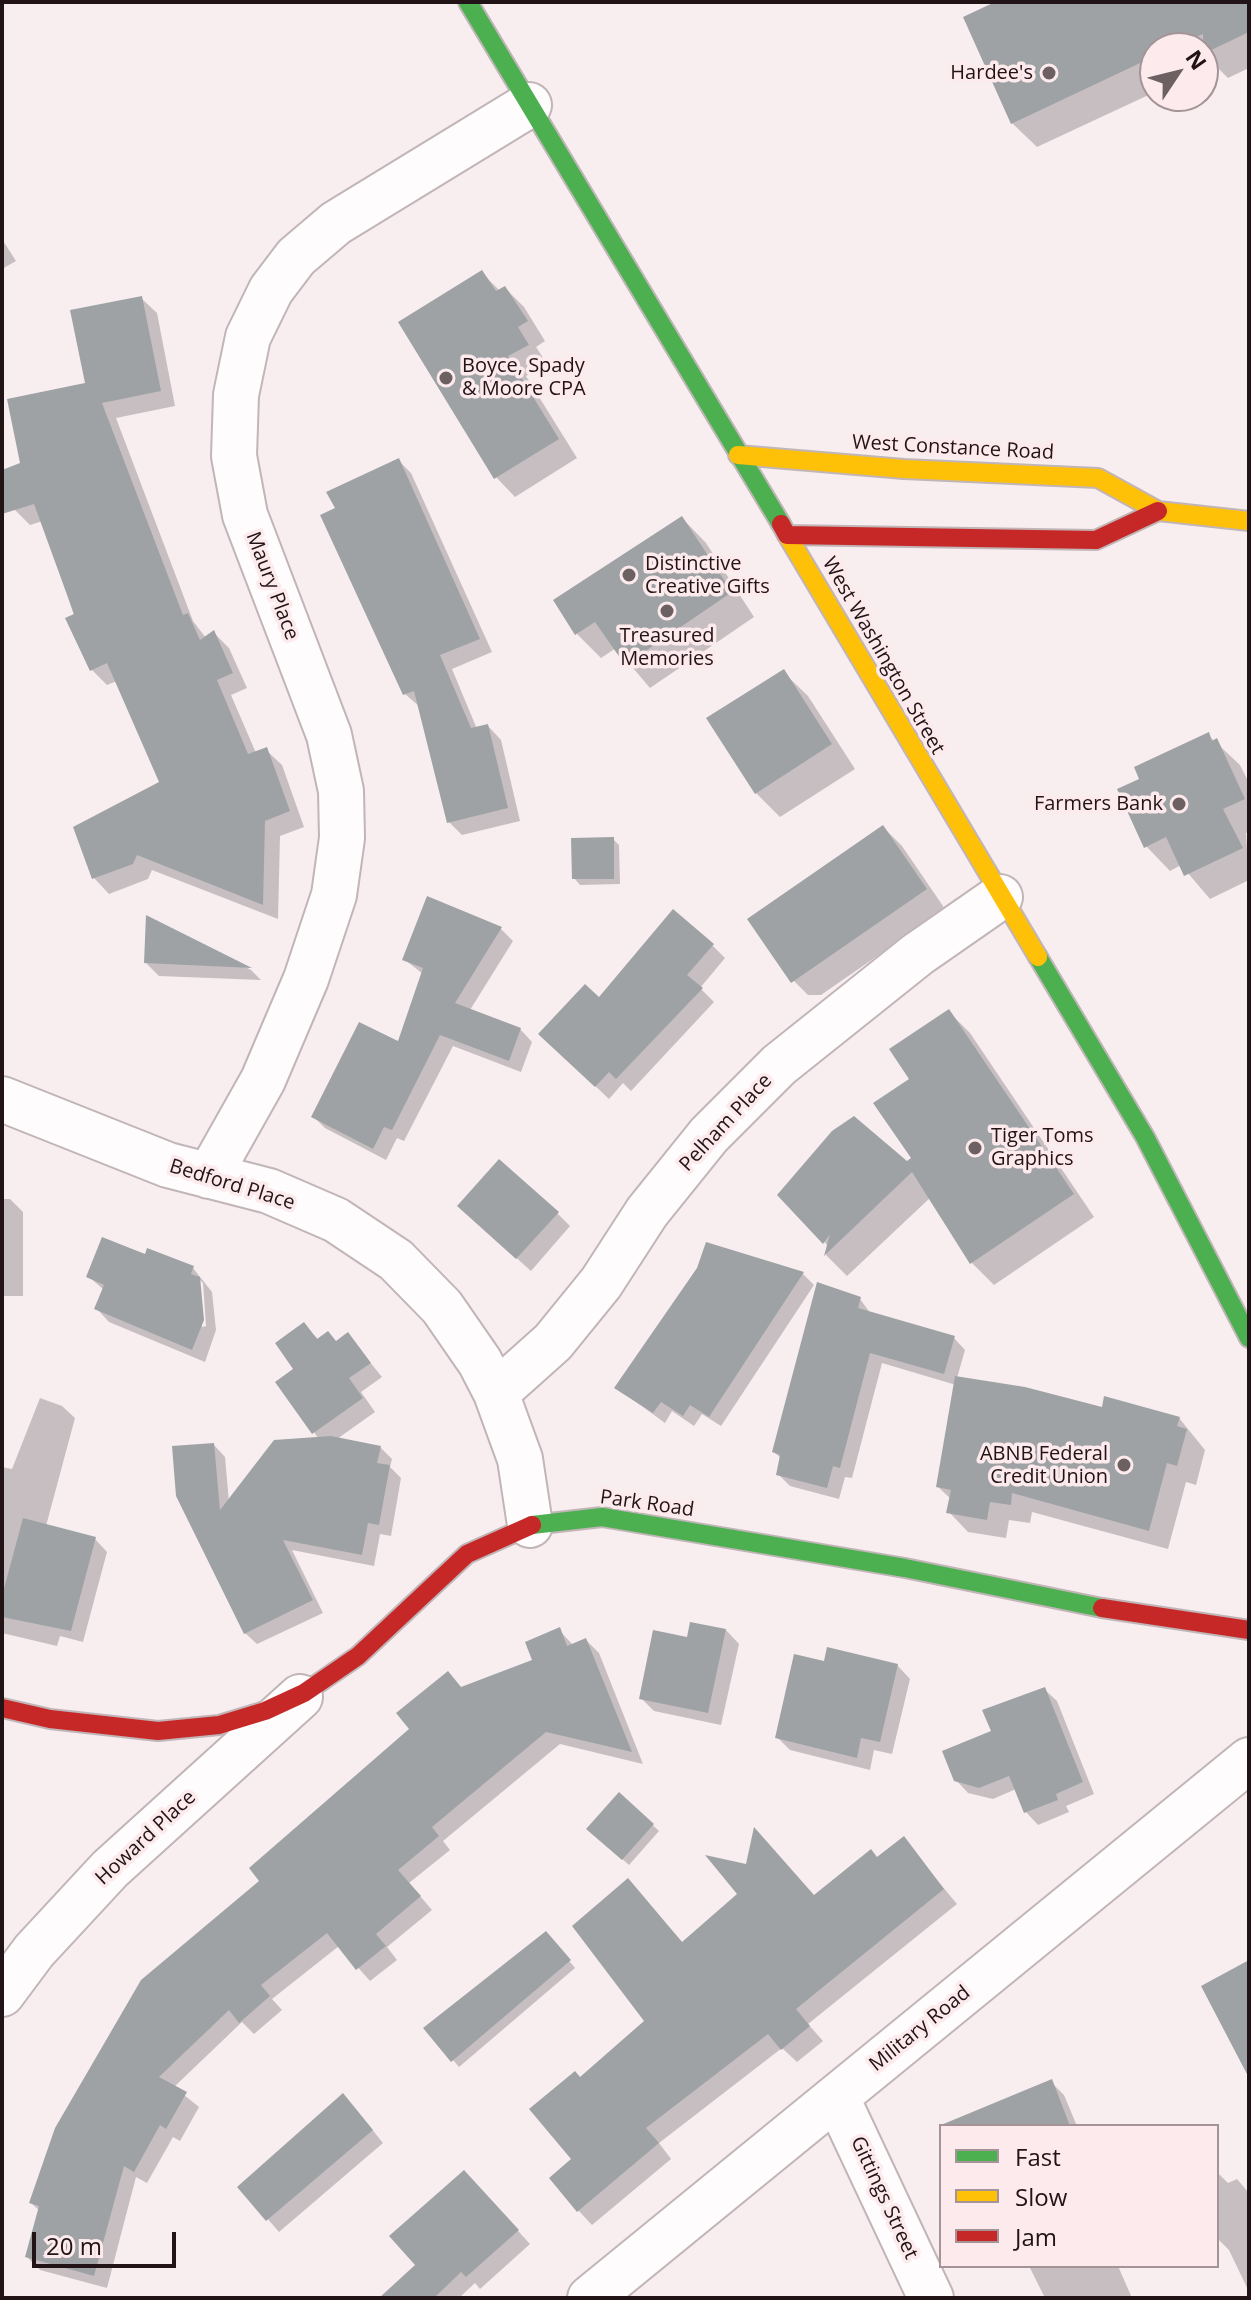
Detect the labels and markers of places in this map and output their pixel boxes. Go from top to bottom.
place label: Hardee's [950,61,1033,85]
marker: Hardee's [1040,64,1058,82]
place label: Boyce, Spady & Moore CPA [462,354,586,401]
marker: Boyce, Spady & Moore CPA [437,369,455,387]
place label: Distinctive Creative Gifts [645,552,770,599]
marker: Distinctive Creative Gifts [620,566,638,584]
marker: Treasured Memories [658,602,676,620]
place label: Treasured Memories [620,624,714,671]
place label: Farmers Bank [1034,792,1163,816]
marker: Farmers Bank [1170,795,1188,813]
place label: Tiger Toms Graphics [991,1124,1094,1171]
marker: Tiger Toms Graphics [966,1139,984,1157]
place label: ABNB Federal Credit Union [980,1442,1108,1489]
marker: ABNB Federal Credit Union [1115,1456,1133,1474]

